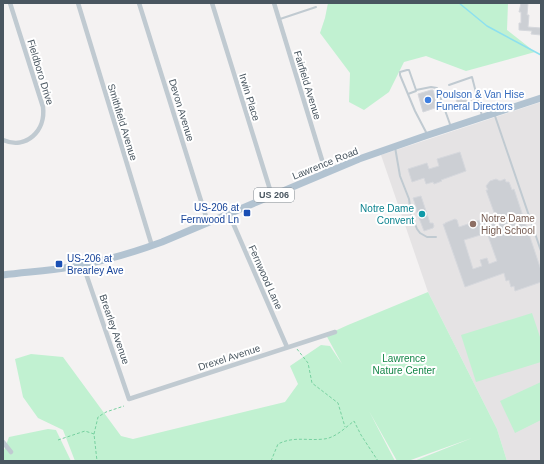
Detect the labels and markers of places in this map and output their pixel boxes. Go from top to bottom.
place label: Poulson & Van Hise Funeral Directors [436,89,525,112]
marker: Poulson & Van Hise Funeral Directors [423,95,433,105]
place label: US-206 at Fernwood Ln [181,202,239,225]
place label: Notre Dame Convent [360,203,414,226]
marker: US-206 at Fernwood Ln [242,208,252,218]
marker: Notre Dame Convent [417,209,427,219]
place label: Notre Dame High School [481,213,535,236]
marker: Notre Dame High School [468,219,478,229]
place label: US-206 at Brearley Ave [67,253,124,276]
marker: US-206 at Brearley Ave [54,259,64,269]

